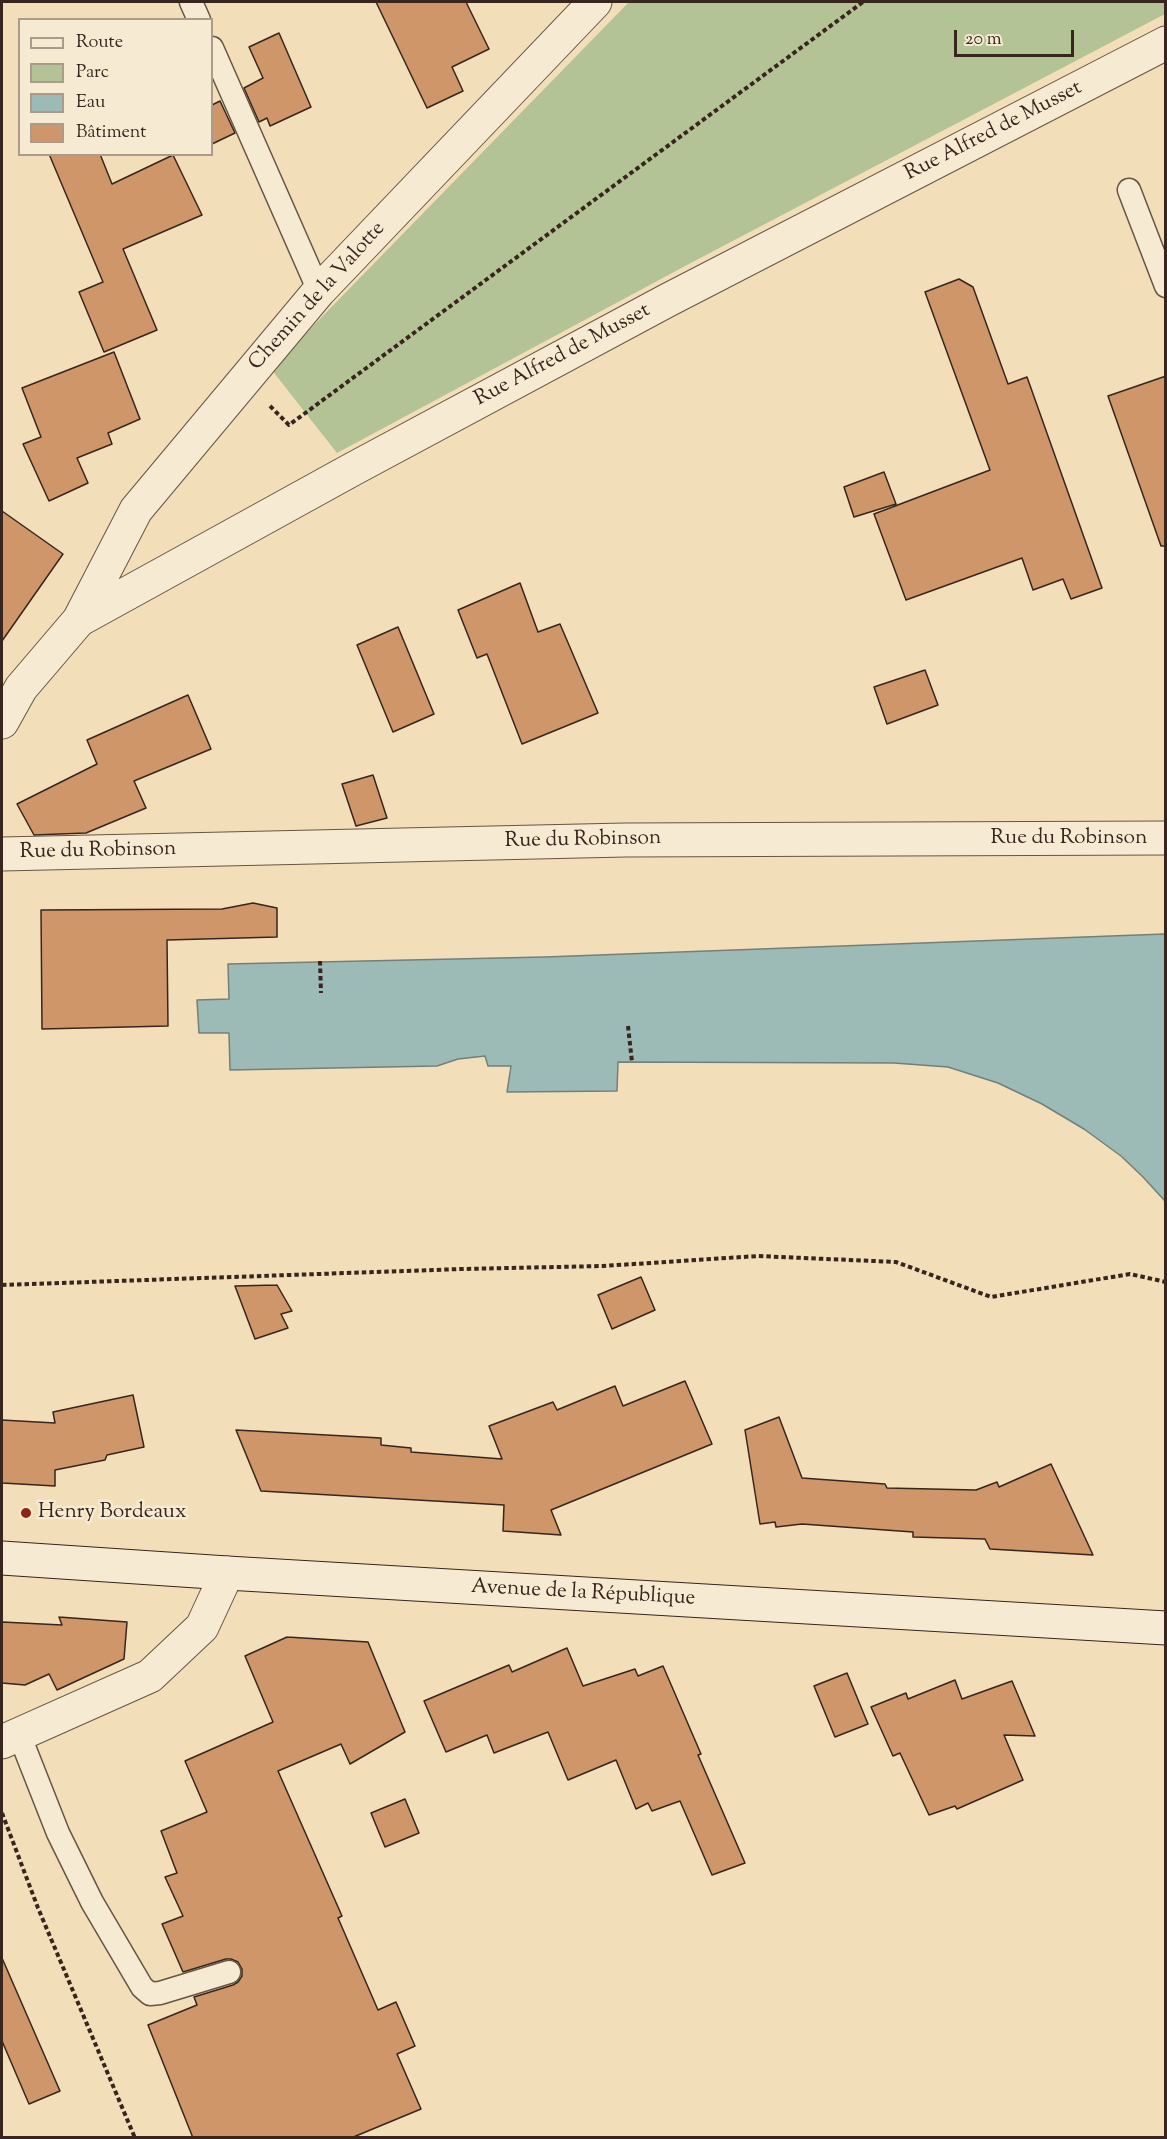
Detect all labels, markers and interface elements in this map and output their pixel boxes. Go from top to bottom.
legend [18,18,213,156]
scale bar [957,18,1077,56]
text: 20 m [965,27,1002,53]
text: Route [76,30,123,56]
text: Parc [76,60,109,86]
street label: Rue Alfred de Musset [901,76,1087,188]
text: Eau [76,90,105,116]
text: Bâtiment [76,120,146,146]
street label: Chemin de la Valotte [245,217,391,377]
street label: Rue Alfred de Musset [471,299,655,413]
street label: Rue du Robinson [991,826,1147,852]
street label: Rue du Robinson [504,827,662,855]
street label: Rue du Robinson [19,838,177,866]
place label: Henry Bordeaux [38,1500,186,1526]
marker: Henry Bordeaux [19,1506,33,1520]
street label: Avenue de la République [470,1576,696,1612]

